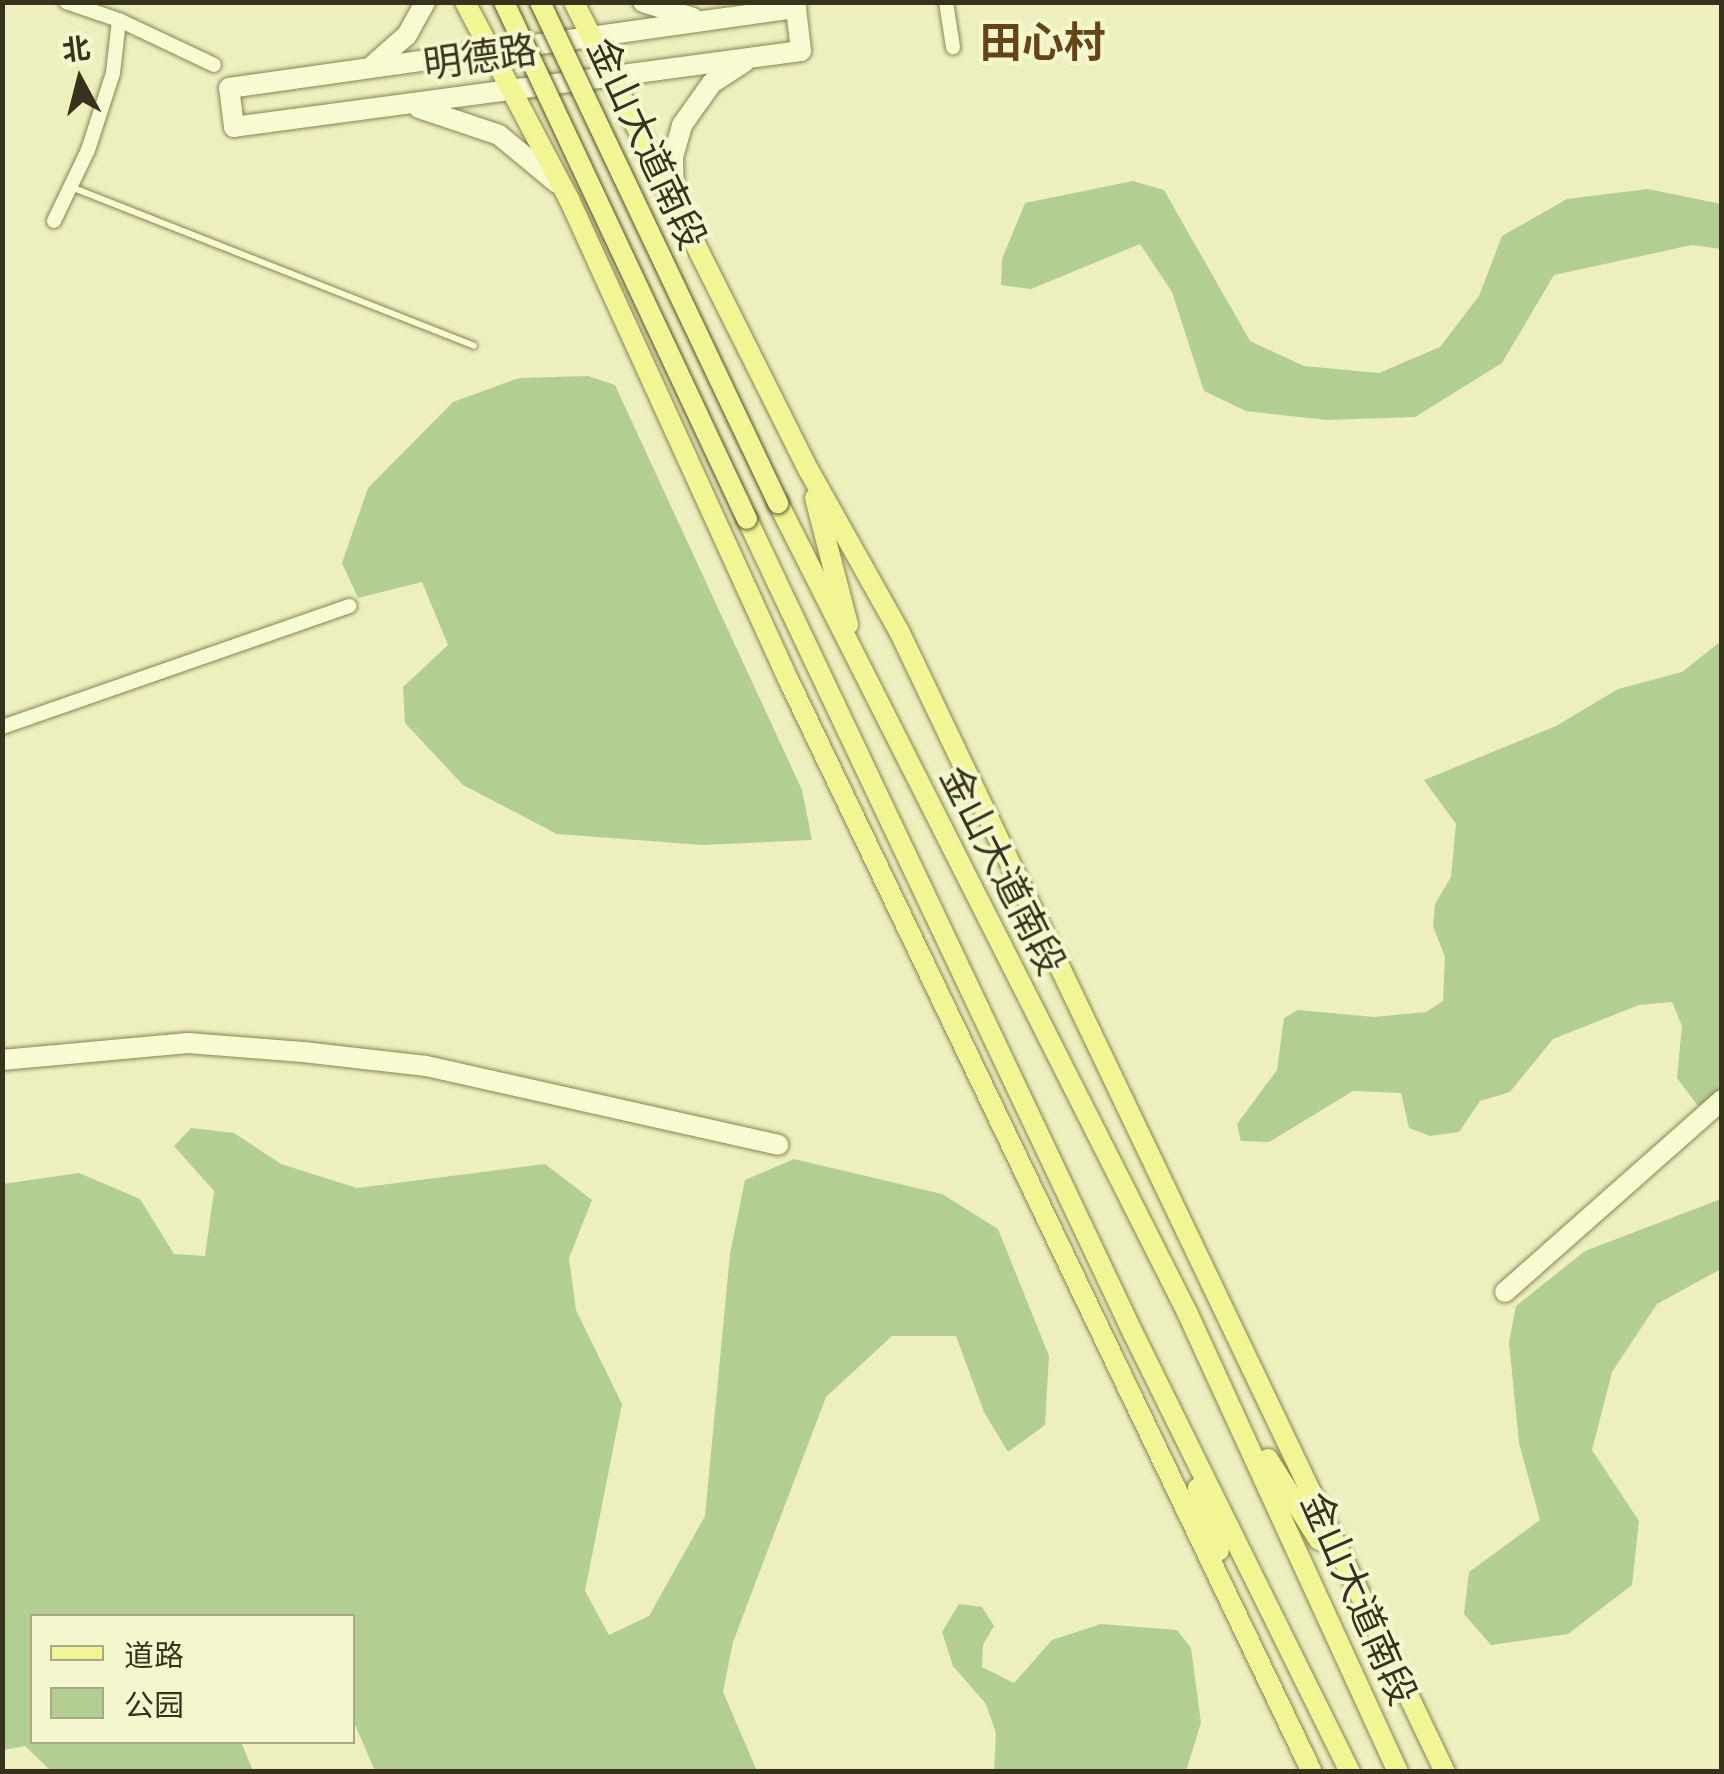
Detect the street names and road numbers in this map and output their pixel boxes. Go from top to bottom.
street label: 明德路 [420,27,540,89]
street label: 金山大道南段 [577,31,715,257]
street label: 金山大道南段 [930,759,1074,983]
street label: 金山大道南段 [1291,1486,1425,1712]

